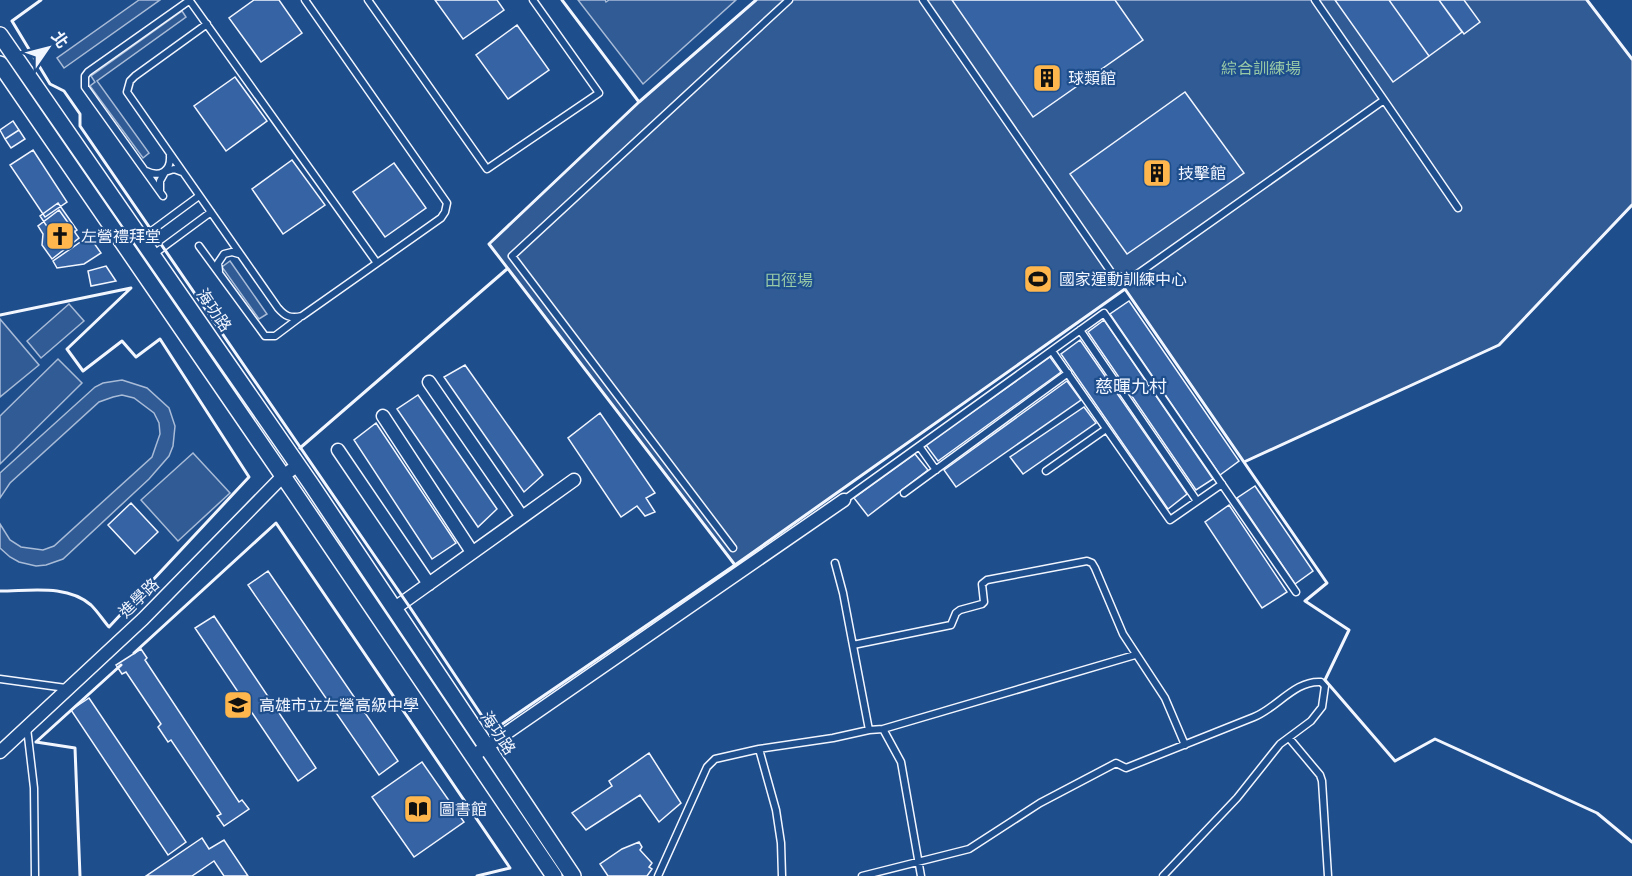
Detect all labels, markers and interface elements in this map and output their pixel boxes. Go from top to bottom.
north arrow [18,18,78,78]
text: 北 [48,28,71,51]
park label: 綜合訓練場 [1221,60,1301,77]
building icon: 球類館 [1031,62,1063,94]
place label: 球類館 [1068,70,1116,87]
building icon: 技擊館 [1141,157,1173,189]
place label: 技擊館 [1178,165,1226,182]
church icon: 左營禮拜堂 [44,220,76,252]
place label: 左營禮拜堂 [81,228,161,245]
sports icon: 國家運動訓練中心 [1022,263,1054,295]
place label: 國家運動訓練中心 [1059,271,1187,288]
park label: 田徑場 [765,272,813,289]
street label: 海功路 [194,285,234,335]
district label: 慈暉九村 [1095,377,1167,397]
street label: 進學路 [116,575,162,621]
school or university icon: 高雄市立左營高級中學 [222,689,254,721]
place label: 高雄市立左營高級中學 [259,697,419,714]
street label: 海功路 [478,708,518,758]
library icon: 圖書館 [402,793,434,825]
place label: 圖書館 [439,801,487,818]

